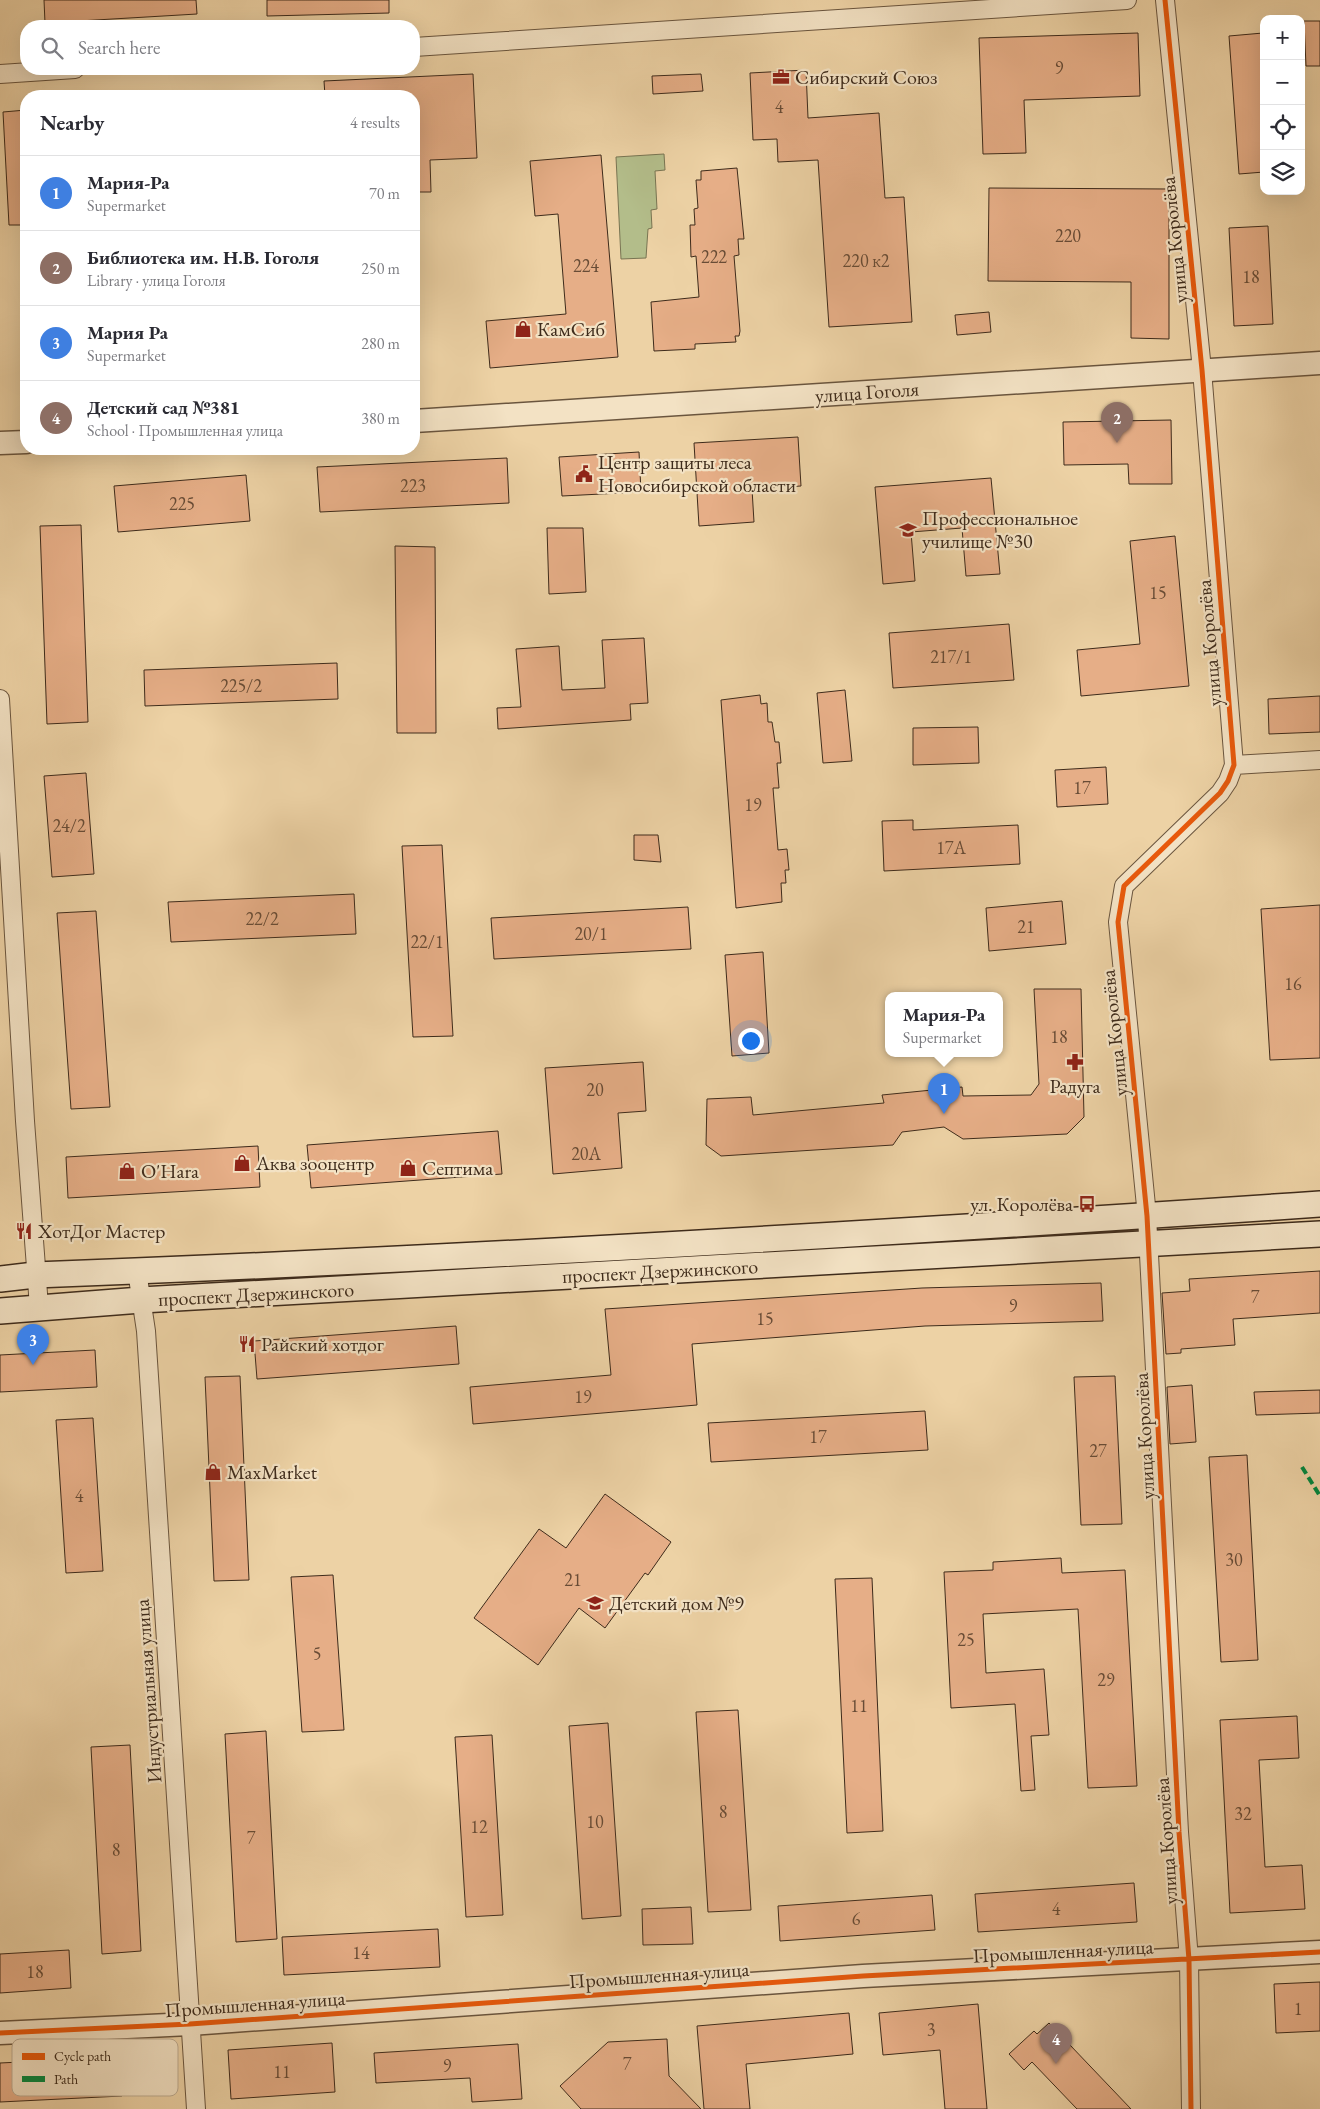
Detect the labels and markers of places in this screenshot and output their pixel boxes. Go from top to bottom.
place label: Сибирский Союз [795,64,938,90]
office icon: Сибирский Союз [771,67,791,87]
place label: КамСиб [537,316,605,342]
shop icon: КамСиб [513,319,533,339]
pin: 2 [1101,402,1133,443]
place label: Центр защиты леса Новосибирской области [598,449,797,498]
public building icon: Центр защиты леса Новосибирской области [574,464,594,484]
place label: Профессиональное училище №30 [922,505,1078,554]
school or university icon: Профессиональное училище №30 [898,520,918,540]
pharmacy icon: Радуга [1065,1052,1085,1072]
pin: 1 [928,1073,960,1114]
place label: Радуга [1050,1073,1100,1099]
place label: Аква зооцентр [255,1150,374,1176]
shop icon: Аква зооцентр [232,1153,252,1173]
place label: Септима [422,1155,493,1181]
place label: O'Hara [141,1158,199,1184]
shop icon: Септима [398,1158,418,1178]
shop icon: O'Hara [117,1161,137,1181]
place label: ул. Королёва [970,1191,1073,1217]
bus stop icon: ул. Королёва [1077,1194,1097,1214]
place label: ХотДог Мастер [37,1218,165,1244]
restaurant icon: ХотДог Мастер [14,1221,34,1241]
pin: 3 [17,1324,49,1365]
place label: Райский хотдог [261,1331,384,1357]
restaurant icon: Райский хотдог [237,1334,257,1354]
place label: MaxMarket [227,1459,318,1485]
shop icon: MaxMarket [203,1462,223,1482]
place label: Детский дом №9 [609,1590,744,1616]
school or university icon: Детский дом №9 [585,1593,605,1613]
pin: 4 [1040,2023,1072,2064]

